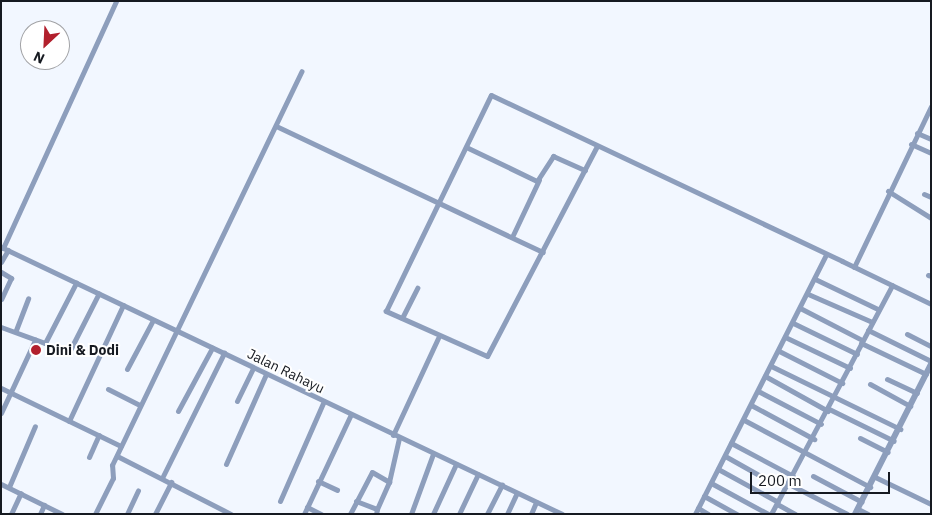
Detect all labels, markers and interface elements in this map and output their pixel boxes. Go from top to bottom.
north arrow [20,20,70,70]
text: N [31,47,47,68]
place label: Dini & Dodi [46,342,119,358]
marker: Dini & Dodi [30,344,42,356]
street label: Jalan Rahayu [245,345,327,397]
scale bar [752,462,892,494]
text: 200 m [758,471,802,490]

